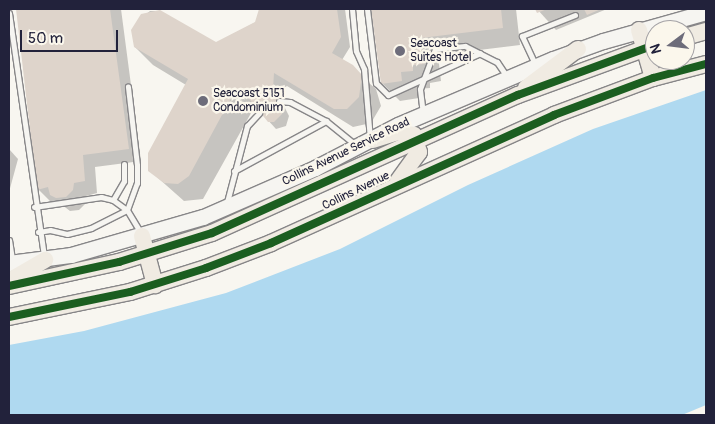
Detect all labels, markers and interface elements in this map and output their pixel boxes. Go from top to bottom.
scale bar [22,20,120,52]
north arrow [645,20,695,70]
text: 50 m [28,29,63,48]
place label: Seacoast Suites Hotel [410,37,472,65]
text: N [647,42,665,56]
marker: Seacoast Suites Hotel [394,45,406,57]
place label: Seacoast 5151 Condominium [213,87,285,115]
marker: Seacoast 5151 Condominium [197,95,209,107]
street label: Collins Avenue Service Road [280,115,412,189]
street label: Collins Avenue [320,169,392,213]

